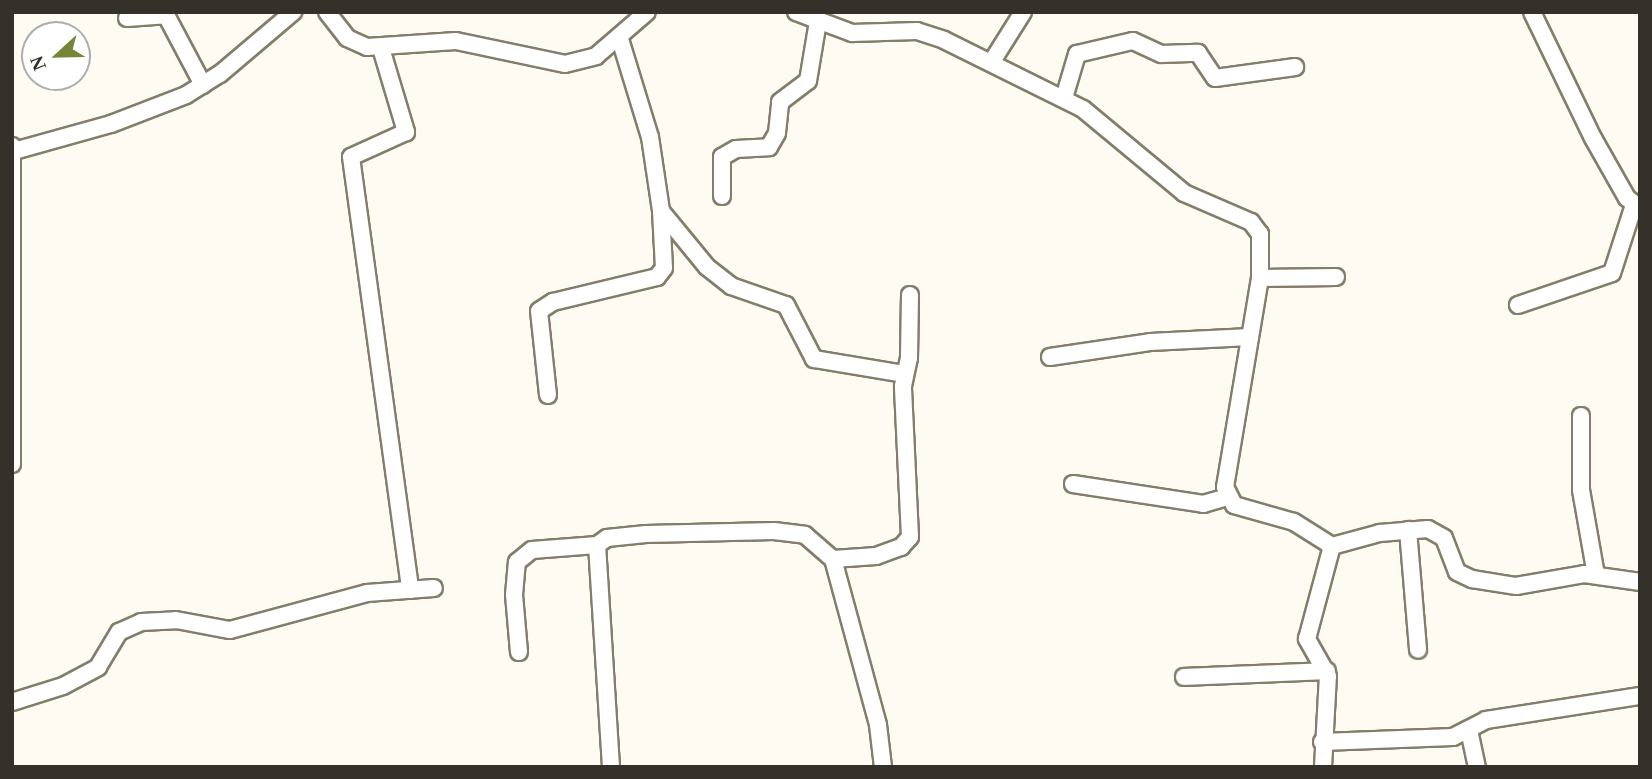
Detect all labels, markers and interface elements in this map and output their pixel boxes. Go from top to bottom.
north arrow [21,21,91,91]
text: N [26,53,50,74]

